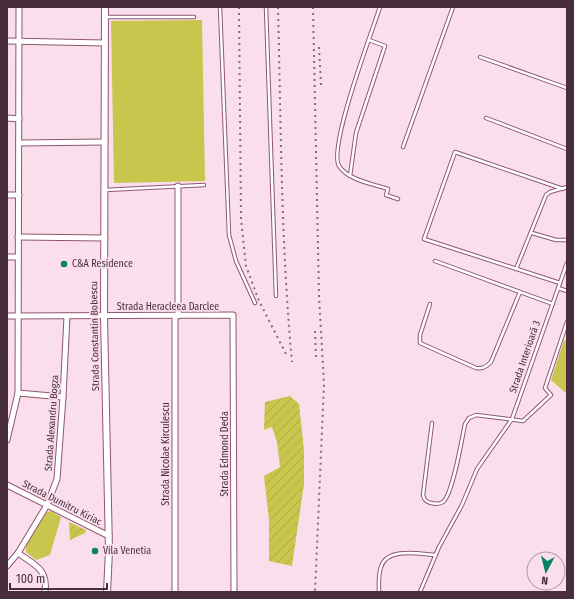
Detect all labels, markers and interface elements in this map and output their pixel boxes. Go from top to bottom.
place label: C&A Residence [72,258,133,270]
marker: C&A Residence [59,259,69,269]
street label: Strada Constantin Bobescu [88,281,102,391]
street label: Strada Heracleea Darclee [117,301,219,313]
street label: Strada Interioară 3 [507,319,543,395]
street label: Strada Alexandru Bogza [43,374,61,472]
street label: Strada Nicolae Kirculescu [160,402,172,506]
street label: Strada Edmond Deda [219,411,231,497]
street label: Strada Dumitru Kiriac [20,478,104,529]
place label: Vila Venetia [103,545,151,557]
marker: Vila Venetia [90,546,100,556]
north arrow [526,551,566,591]
scale bar [10,565,107,591]
text: 100 m [16,572,45,586]
text: N [541,574,549,587]

